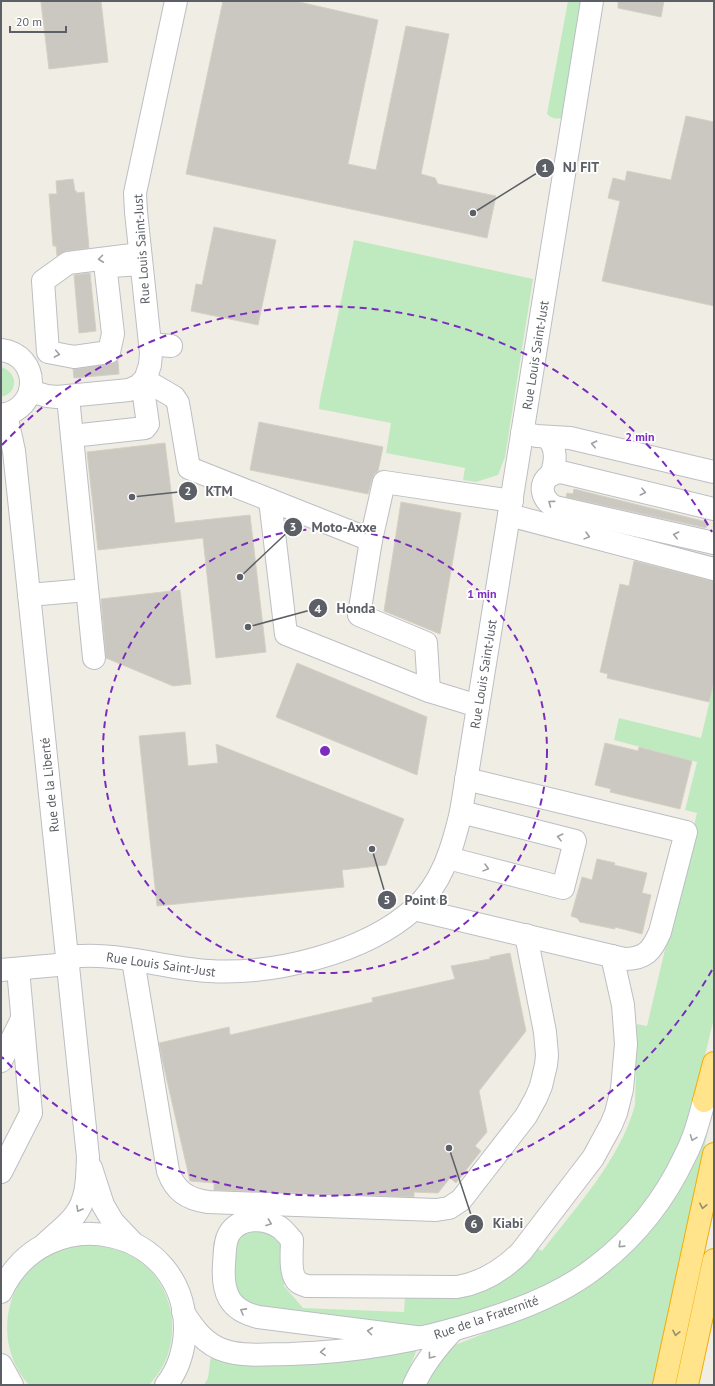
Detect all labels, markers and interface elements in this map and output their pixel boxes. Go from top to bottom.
scale bar [10,8,66,34]
text: 20 m [16,14,42,29]
callout: NJ FIT [535,155,607,181]
text: NJ FIT [563,158,599,176]
text: 1 [542,160,548,175]
street label: Rue Louis Saint-Just [129,193,154,305]
one-way arrow [98,254,104,263]
street label: Rue Louis Saint-Just [518,299,553,411]
one-way arrow [54,349,60,357]
text: 2 min [625,429,655,444]
one-way arrow [591,440,598,449]
callout: KTM [178,478,241,504]
text: KTM [205,482,233,500]
text: 2 [185,483,191,498]
one-way arrow [640,487,647,495]
one-way arrow [548,501,555,508]
callout: Moto-Axxe [283,514,384,540]
text: Moto-Axxe [311,518,377,536]
text: 3 [290,519,296,534]
one-way arrow [584,531,591,539]
one-way arrow [673,531,679,539]
text: 1 min [467,586,497,601]
callout: Honda [308,595,383,621]
text: Honda [337,599,375,617]
text: 4 [315,601,322,616]
street label: Rue Louis Saint-Just [466,618,501,730]
street label: Rue de la Liberté [36,737,63,833]
centre of rings [318,744,332,758]
one-way arrow [557,834,564,842]
one-way arrow [482,863,489,872]
callout: Point B [377,887,456,913]
text: Point B [404,891,448,909]
text: 5 [384,892,390,907]
street label: Rue Louis Saint-Just [105,948,217,981]
one-way arrow [689,1135,697,1142]
one-way arrow [699,1203,707,1209]
one-way arrow [76,1205,83,1212]
callout: Kiabi [464,1211,531,1237]
text: Kiabi [493,1214,524,1232]
text: 6 [471,1216,478,1231]
one-way arrow [265,1218,272,1227]
one-way arrow [618,1240,626,1248]
street label: Rue de la Fraternité [431,1292,541,1343]
one-way arrow [239,1308,247,1315]
one-way arrow [367,1327,373,1336]
one-way arrow [672,1330,680,1336]
one-way arrow [320,1348,326,1357]
one-way arrow [429,1351,436,1358]

